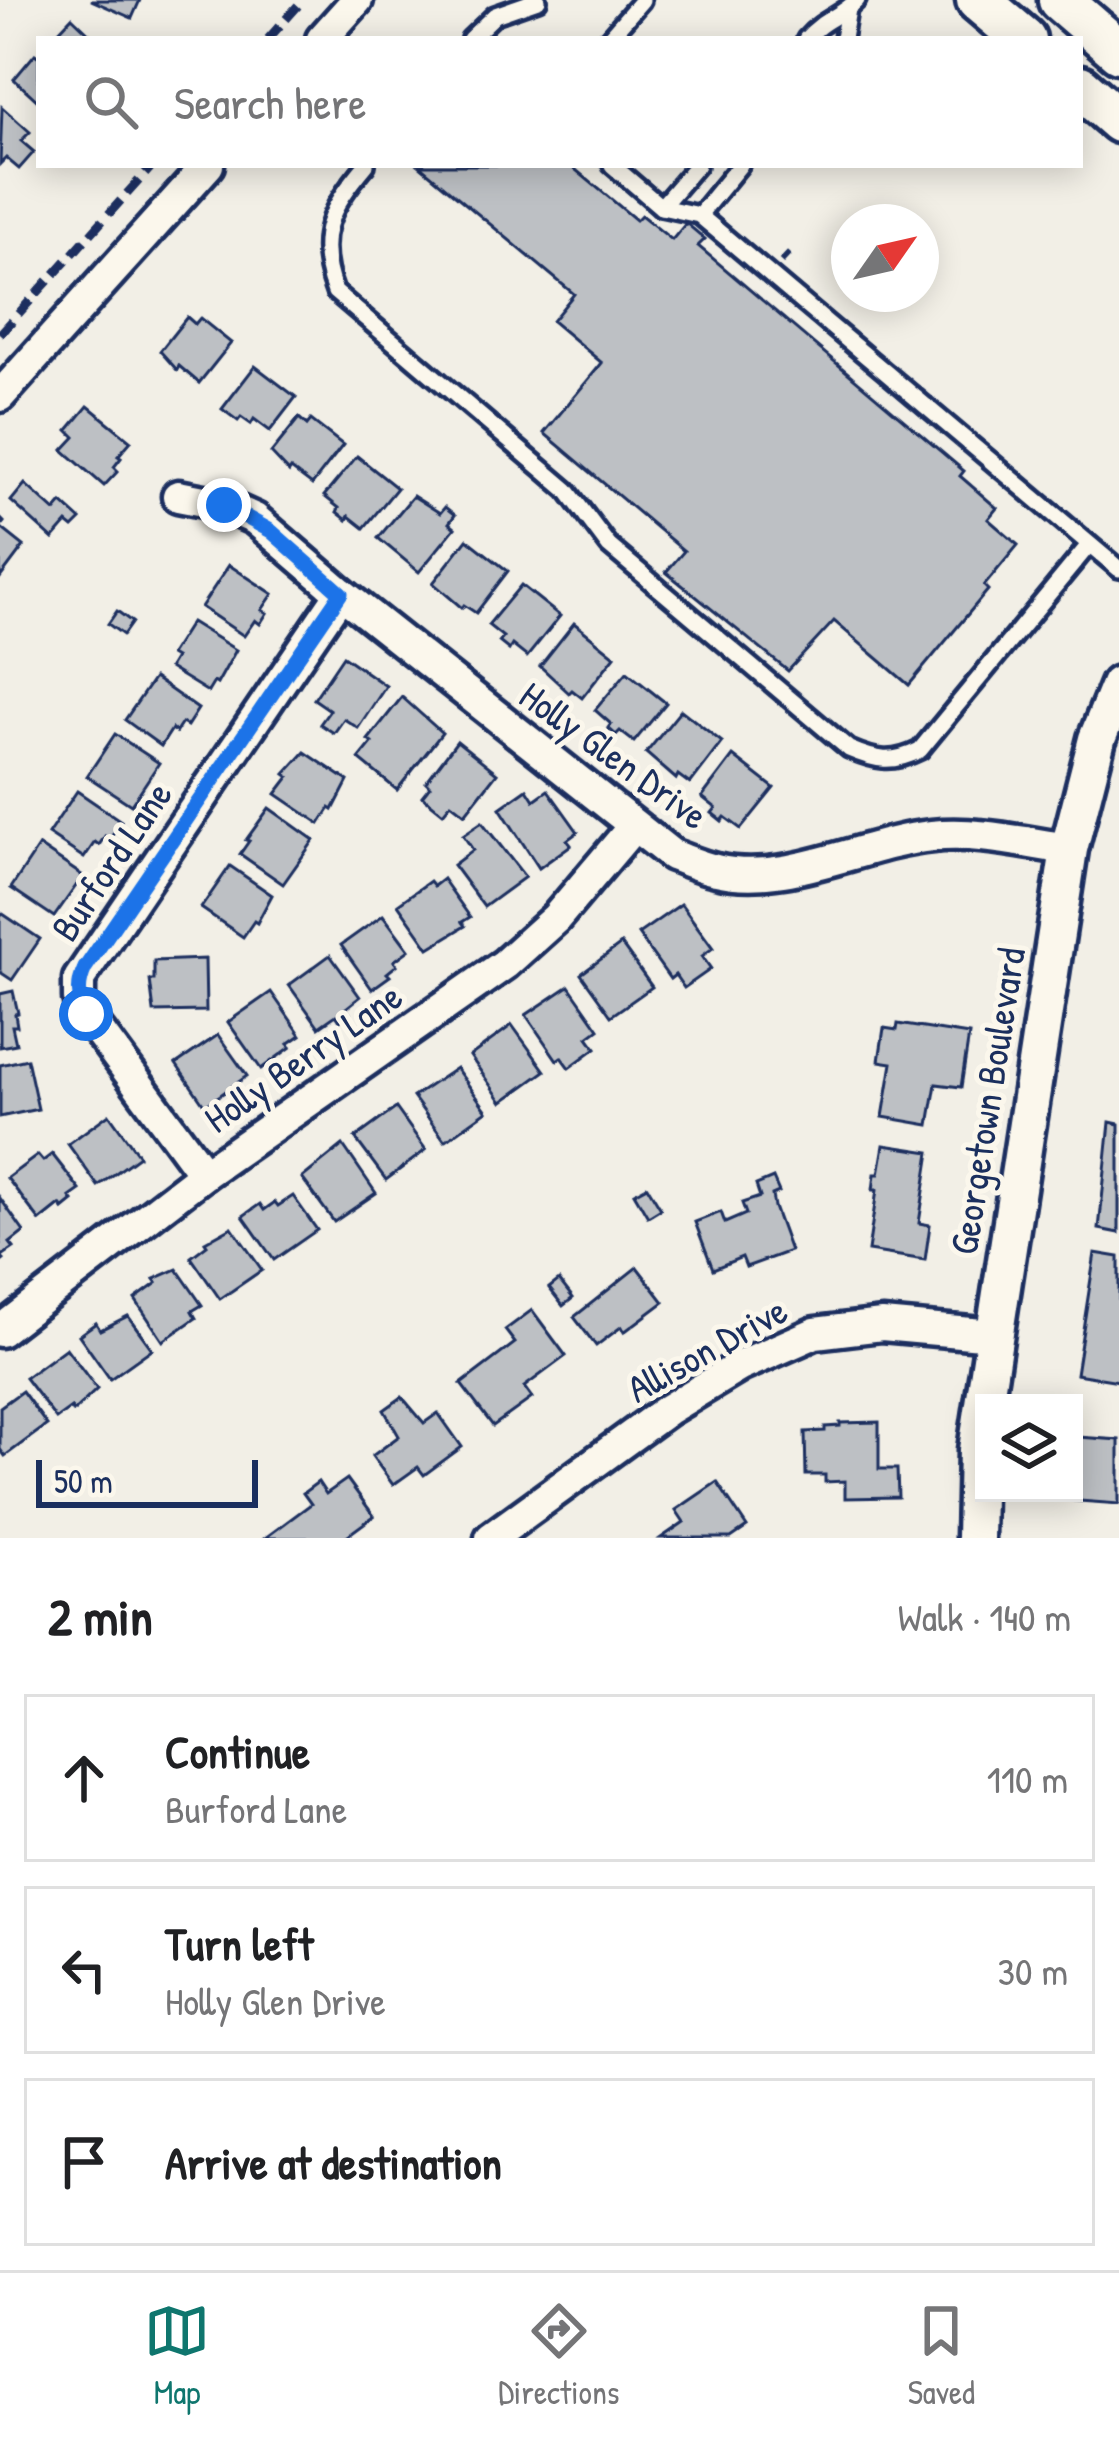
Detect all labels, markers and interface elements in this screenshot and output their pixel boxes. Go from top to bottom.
search box [36,36,1083,168]
icon: search [78,69,144,135]
text: Search here [174,72,366,133]
north arrow [831,204,939,312]
route end [197,478,251,532]
street label: Holly Glen Drive [509,668,719,841]
street label: Burford Lane [38,770,184,951]
street label: Georgetown Boulevard [936,944,1037,1258]
street label: Holly Berry Lane [193,969,412,1144]
route start [59,987,113,1041]
street label: Allison Drive [617,1283,796,1414]
map controls [975,1394,1083,1502]
button: layers [975,1394,1083,1502]
scale bar [36,1454,258,1507]
text: 50 m [54,1459,113,1503]
text: 2 min [48,1582,153,1651]
text: Walk · 140 m [898,1590,1071,1643]
text: Continue [165,1721,310,1782]
icon: ahead [51,1745,117,1811]
text: 110 m [987,1752,1068,1805]
text: Burford Lane [165,1782,347,1835]
text: Turn left [165,1913,314,1974]
icon: left [51,1937,117,2003]
text: 30 m [998,1944,1068,1997]
text: Holly Glen Drive [165,1974,386,2027]
icon: arrive [51,2129,117,2195]
text: Arrive at destination [165,2132,502,2193]
tab: Map [144,2298,210,2414]
tab: Directions [498,2298,620,2414]
tab: Saved [908,2298,975,2414]

